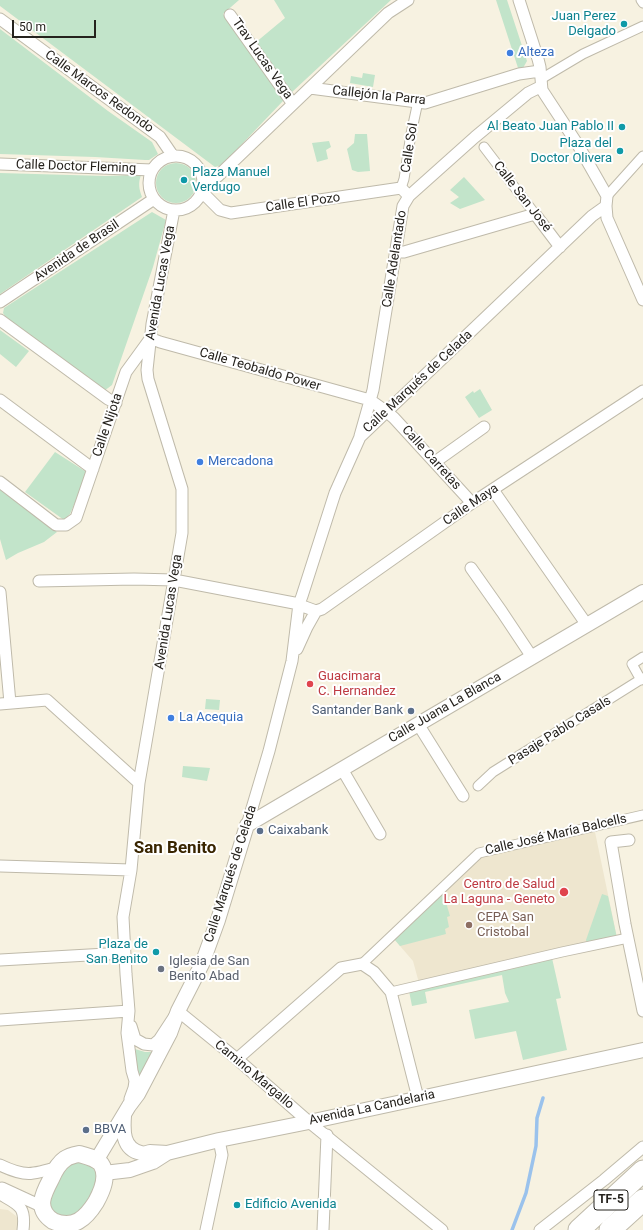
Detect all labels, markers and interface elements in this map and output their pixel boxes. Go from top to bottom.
place label: Juan Perez Delgado [552,9,616,40]
scale bar [14,12,98,38]
street label: Trav Lucas Vega [228,16,296,102]
marker: Juan Perez Delgado [619,19,629,29]
text: 50 m [19,20,46,34]
place label: Alteza [518,45,554,61]
street label: Calle Marcos Redondo [42,47,156,137]
marker: Alteza [505,48,515,58]
street label: Callejón la Parra [331,83,427,109]
place label: Al Beato Juan Pablo II [487,119,614,135]
street label: Calle Sol [398,122,422,174]
marker: Al Beato Juan Pablo II [617,122,627,132]
place label: Plaza del Doctor Olivera [530,136,612,167]
marker: Plaza del Doctor Olivera [615,146,625,156]
street label: Calle Doctor Fleming [16,157,136,177]
street label: Calle San José [490,159,554,235]
place label: Plaza Manuel Verdugo [192,165,270,196]
marker: Plaza Manuel Verdugo [179,175,189,185]
street label: Calle El Pozo [265,190,341,216]
street label: Calle Adelantado [380,209,410,309]
street label: Avenida de Brasil [32,217,122,285]
street label: Avenida Lucas Vega [143,224,179,342]
street label: Calle Marqués de Celada [360,327,476,437]
street label: Calle Teobaldo Power [198,345,322,395]
street label: Calle Nijota [90,391,126,459]
street label: Calle Carretas [398,423,464,493]
place label: Mercadona [208,454,273,470]
marker: Mercadona [195,457,205,467]
street label: Calle Maya [440,481,502,529]
street label: Avenida Lucas Vega [152,553,186,671]
place label: Guacimara C. Hernandez [318,669,396,700]
street label: Calle Juana La Blanca [386,669,504,747]
marker: Guacimara C. Hernandez [305,679,315,689]
street label: Pasaje Pablo Casals [506,693,614,769]
place label: Santander Bank [312,703,403,719]
marker: Santander Bank [406,706,416,716]
place label: La Acequia [179,710,243,726]
marker: La Acequia [166,713,176,723]
street label: Calle Marqués de Celada [201,803,261,945]
street label: Calle José María Balcells [484,811,628,859]
place label: Caixabank [268,823,328,839]
marker: Caixabank [255,826,265,836]
district label: San Benito [134,839,216,859]
place label: Centro de Salud La Laguna - Geneto [444,877,555,908]
marker: Centro de Salud La Laguna - Geneto [558,886,570,898]
place label: CEPA San Cristobal [477,910,534,941]
marker: CEPA San Cristobal [464,920,474,930]
place label: Plaza de San Benito [86,937,148,968]
marker: Plaza de San Benito [151,947,161,957]
place label: Iglesia de San Benito Abad [169,954,249,985]
marker: Iglesia de San Benito Abad [156,964,166,974]
street label: Camino Margallo [211,1037,297,1113]
street label: Avenida La Candelaria [308,1087,436,1129]
place label: BBVA [94,1122,126,1138]
marker: BBVA [81,1125,91,1135]
road number: TF-5 [594,1190,628,1210]
place label: Edificio Avenida [245,1197,337,1213]
marker: Edificio Avenida [232,1200,242,1210]

